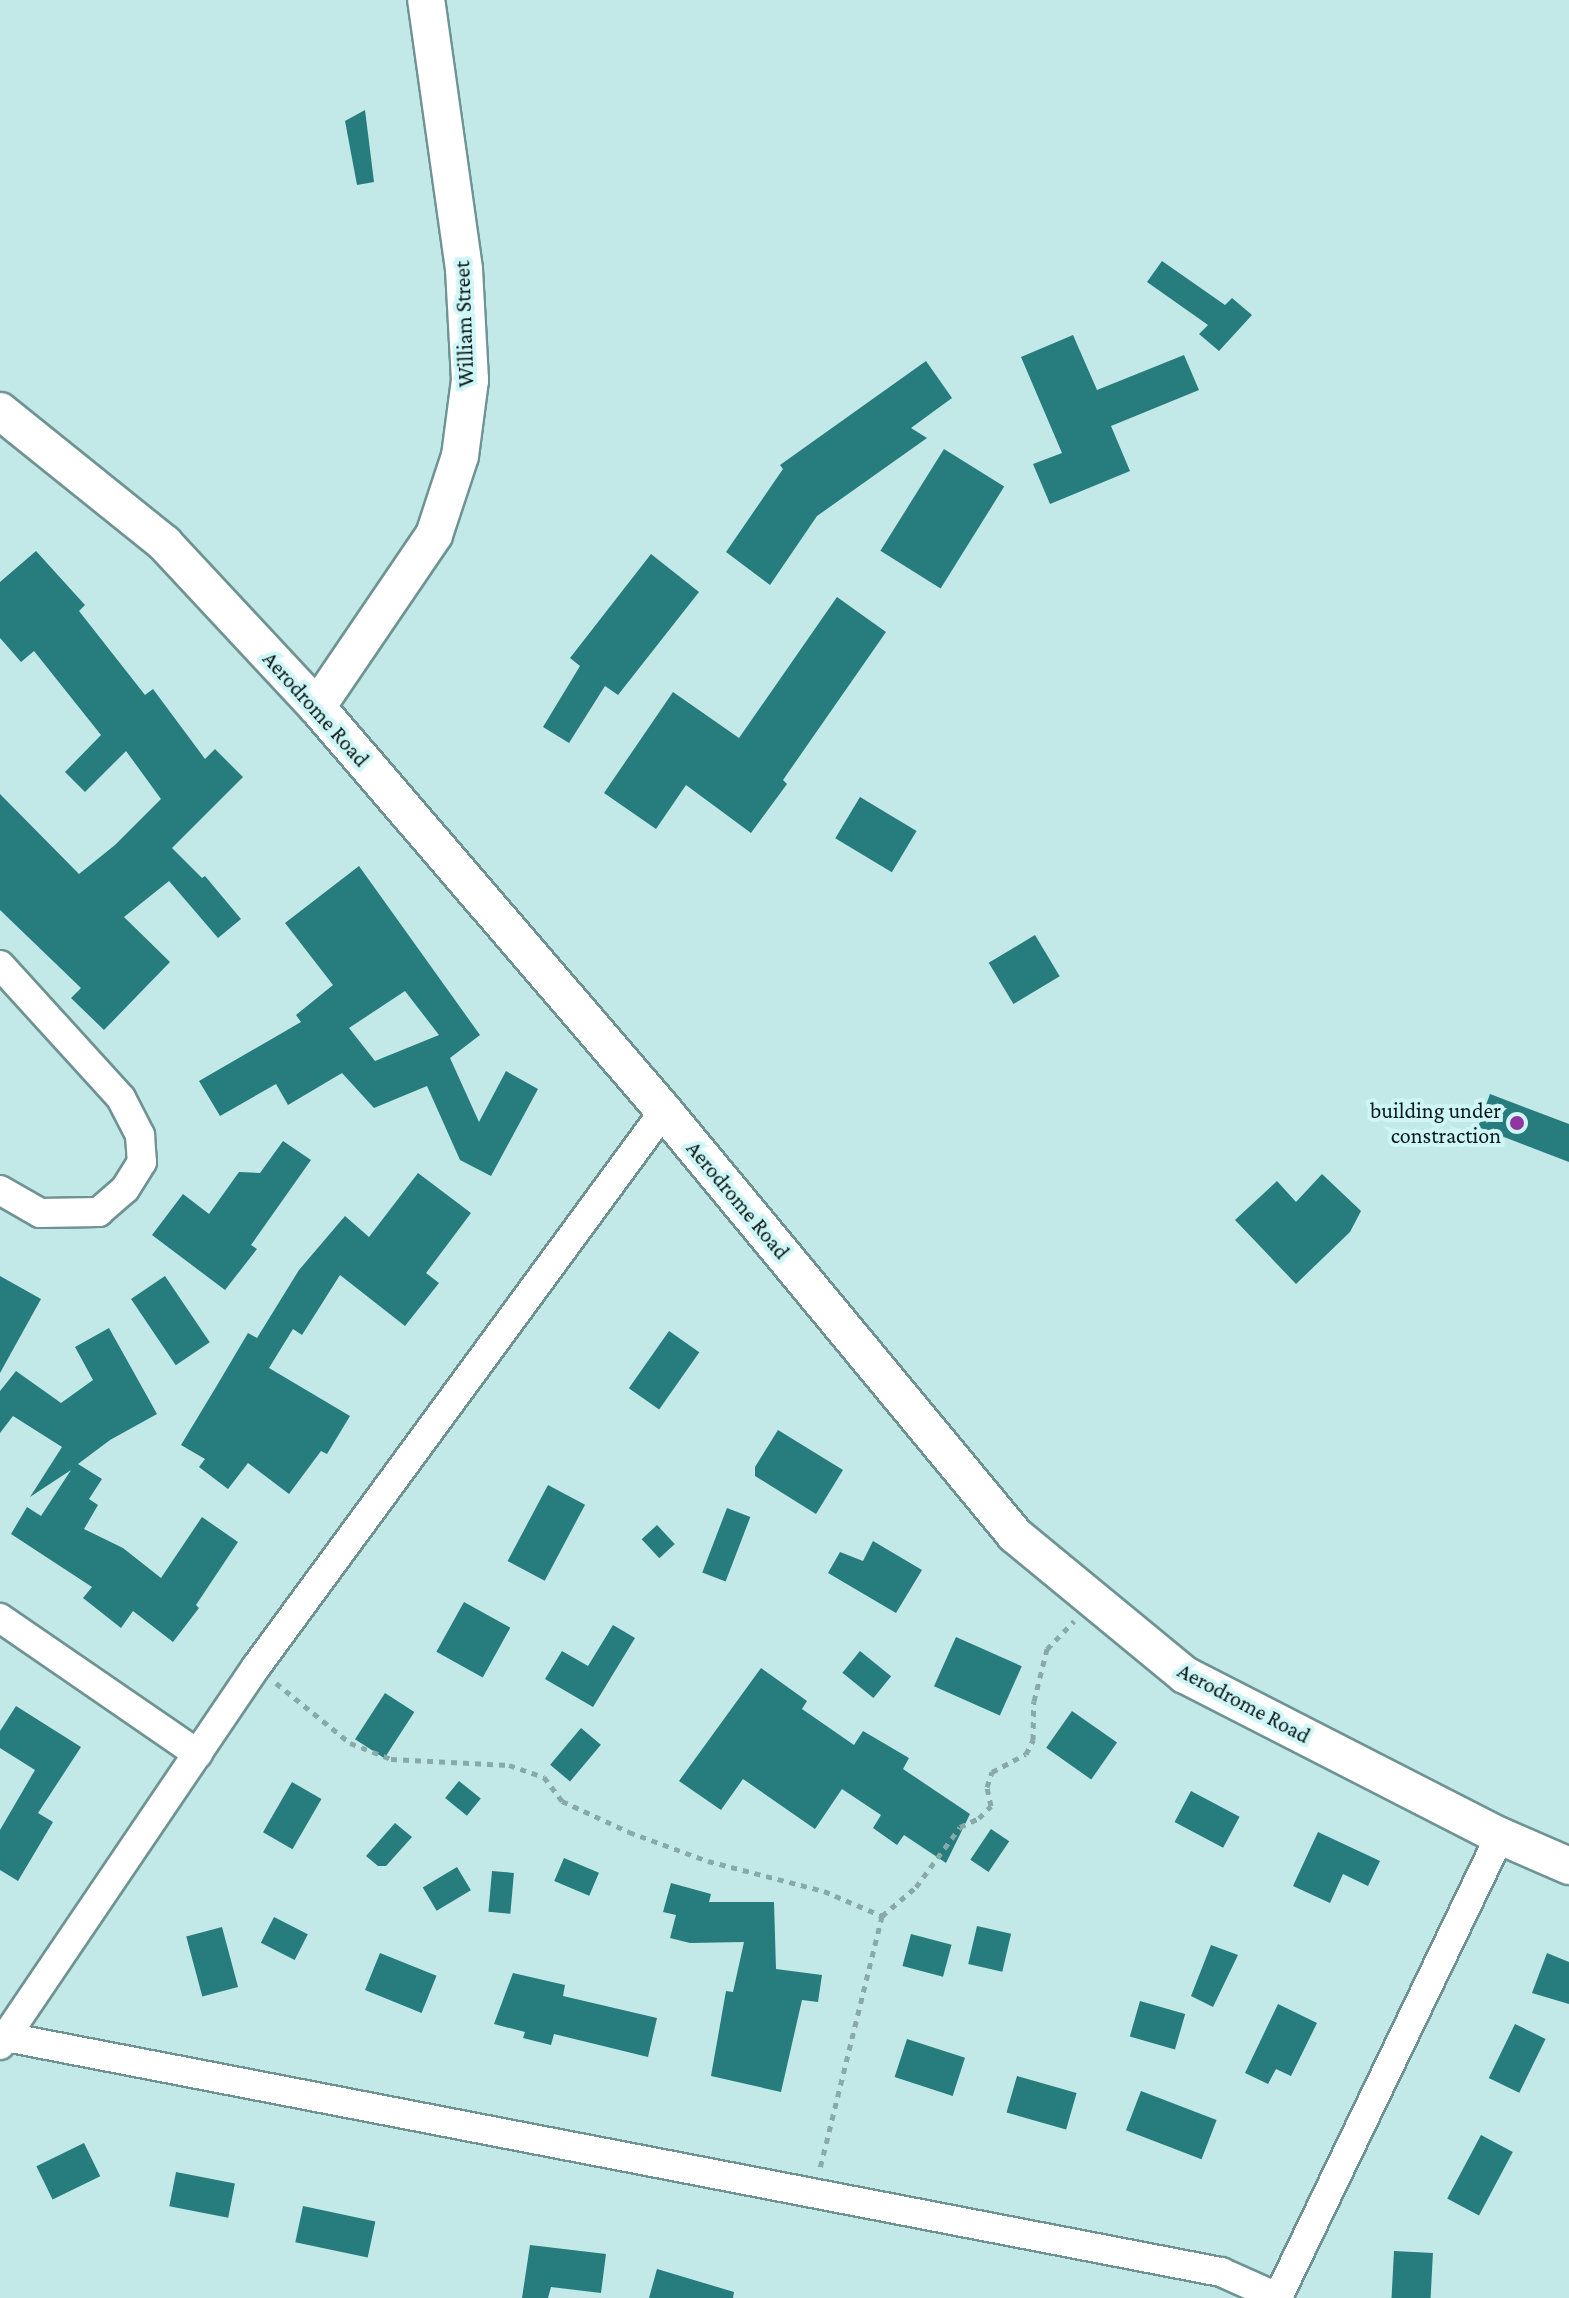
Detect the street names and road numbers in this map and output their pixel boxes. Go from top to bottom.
street label: William Street [449,260,479,388]
street label: Aerodrome Road [257,646,375,772]
street label: Aerodrome Road [681,1135,795,1265]
street label: Aerodrome Road [1173,1657,1315,1749]

